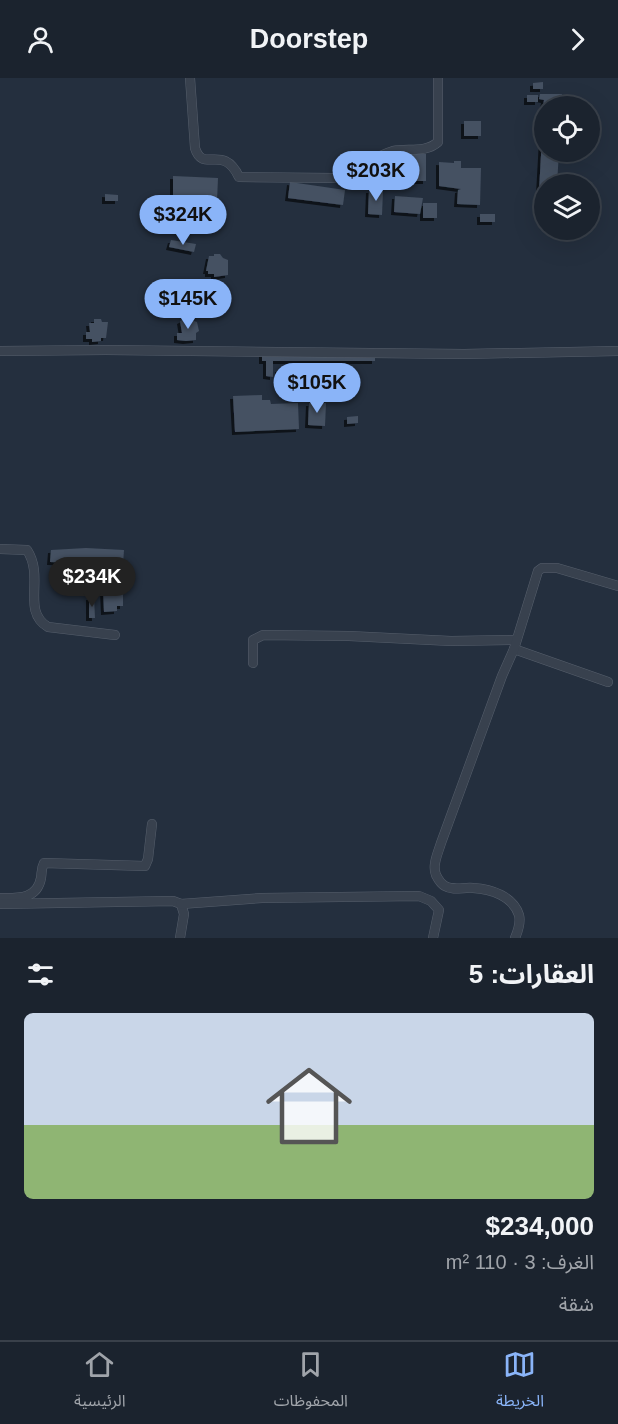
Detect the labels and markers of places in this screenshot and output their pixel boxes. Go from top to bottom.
pin: $203K [334,151,418,202]
pin: $324K [141,195,225,246]
pin: $145K [146,279,230,330]
pin: $105K [275,363,359,414]
pin: $234K [50,557,134,608]

